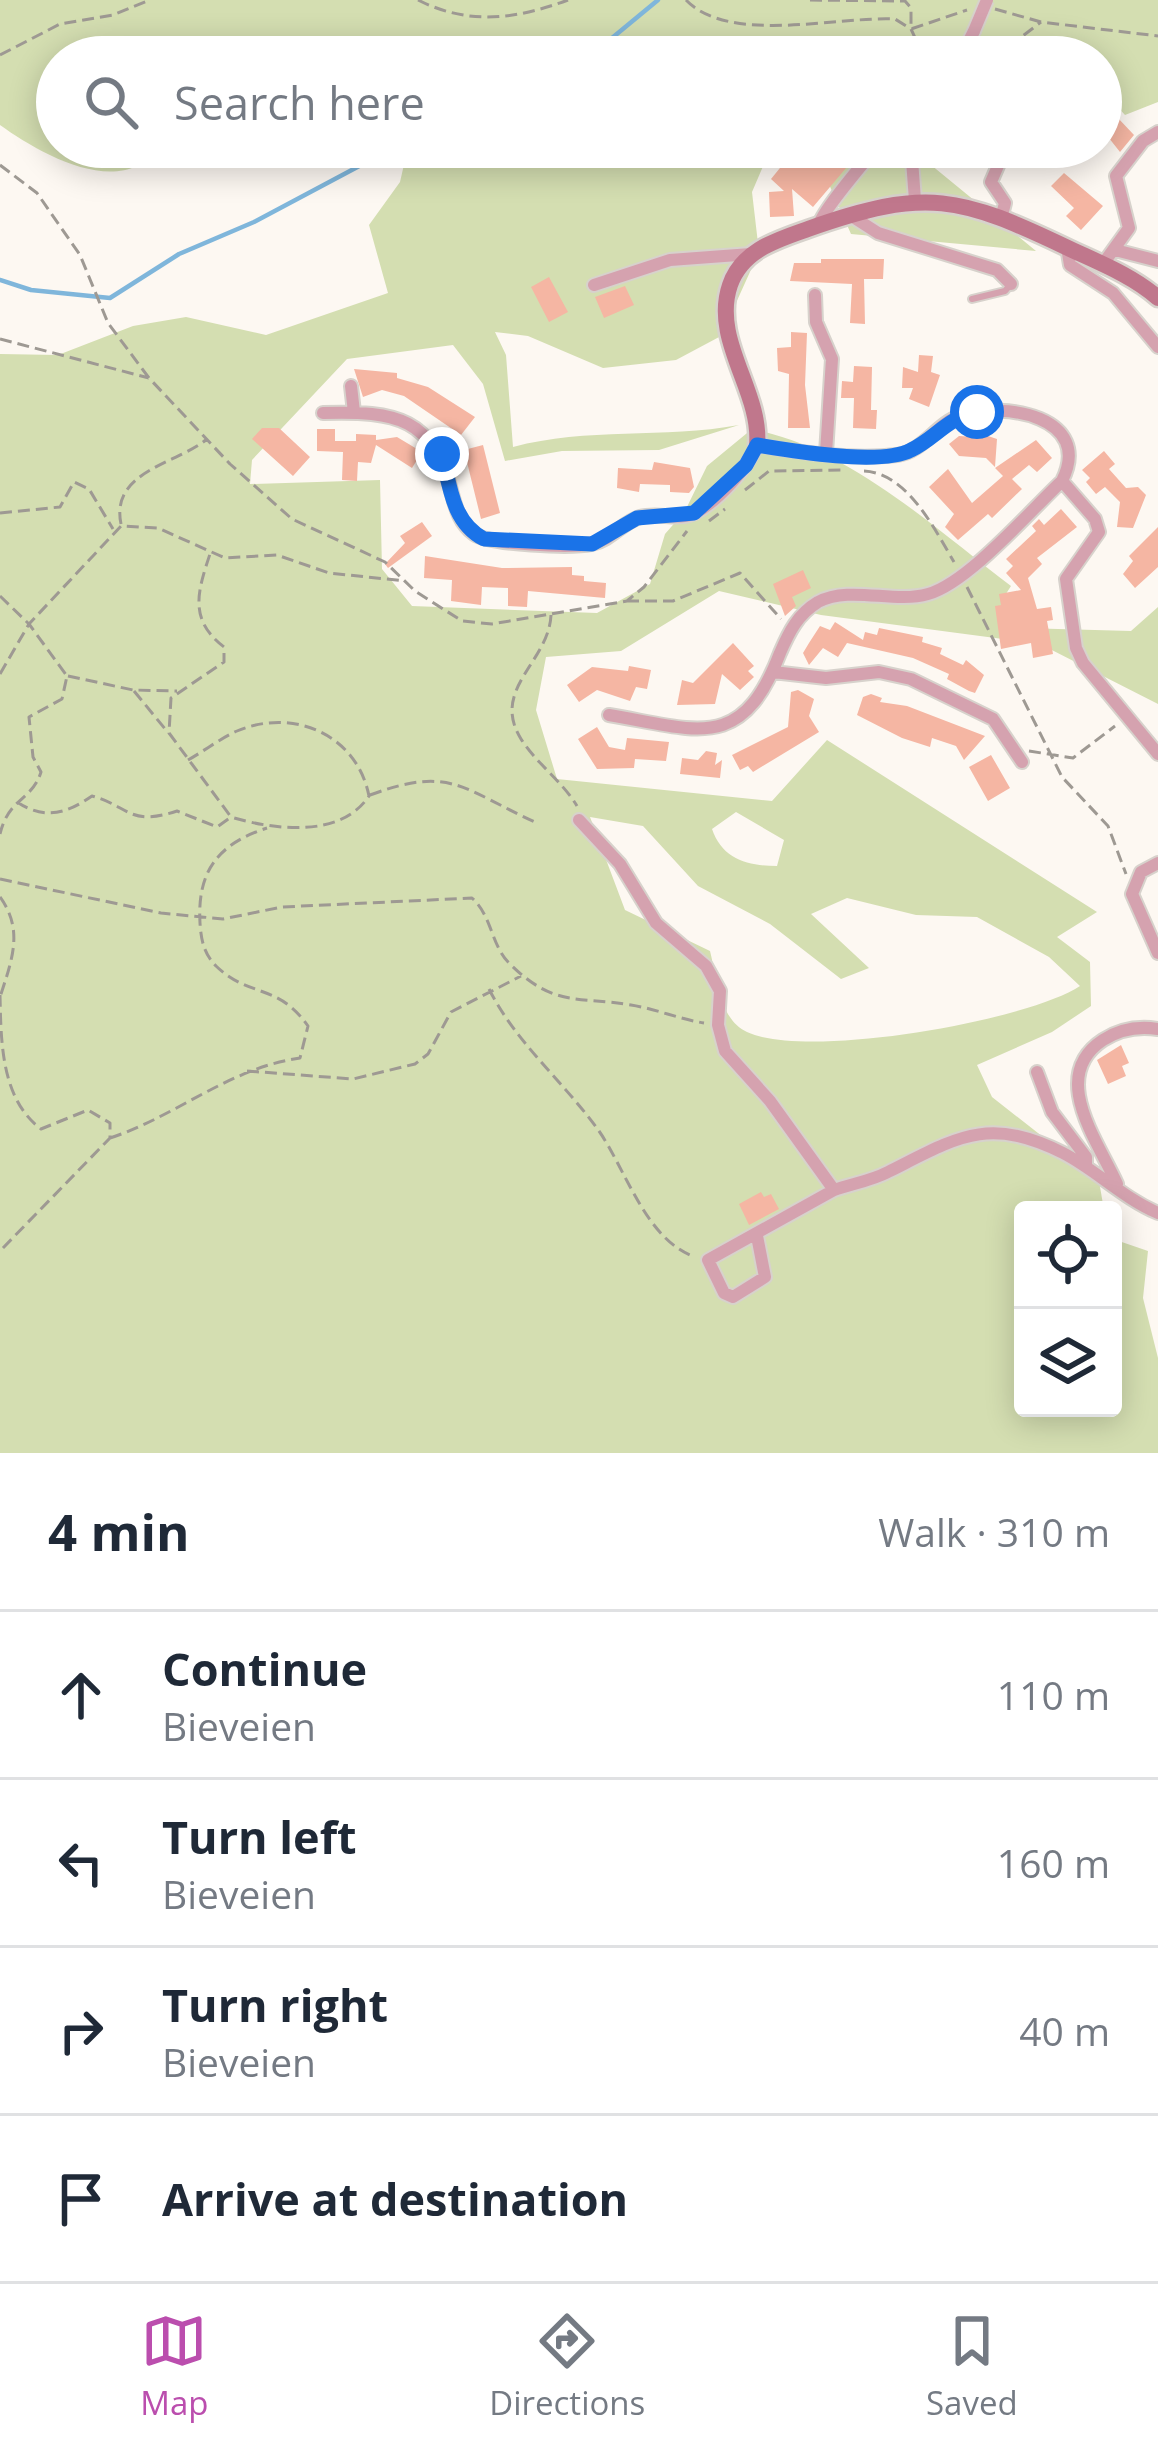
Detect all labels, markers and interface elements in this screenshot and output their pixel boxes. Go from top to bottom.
search box [36,36,1122,168]
icon: search [78,69,144,135]
text: Search here [174,72,425,133]
route start [950,385,1004,439]
route end [415,427,469,481]
map controls [1014,1201,1122,1417]
button: locate [1014,1201,1122,1309]
button: layers [1014,1309,1122,1417]
text: 4 min [48,1496,190,1566]
text: Walk · 310 m [878,1505,1110,1558]
text: Continue [162,1638,367,1699]
icon: ahead [48,1662,114,1728]
text: 110 m [997,1668,1110,1721]
text: Bieveien [162,1699,316,1752]
text: Turn left [162,1806,357,1867]
icon: left [48,1830,114,1896]
text: 160 m [997,1836,1110,1889]
text: Bieveien [162,1867,316,1920]
text: Turn right [162,1974,388,2035]
icon: right [48,1998,114,2064]
text: 40 m [1019,2004,1110,2057]
text: Bieveien [162,2035,316,2088]
icon: arrive [48,2166,114,2232]
text: Arrive at destination [162,2168,628,2229]
tab: Map [140,2308,209,2425]
tab: Directions [489,2308,645,2425]
tab: Saved [926,2308,1018,2425]

